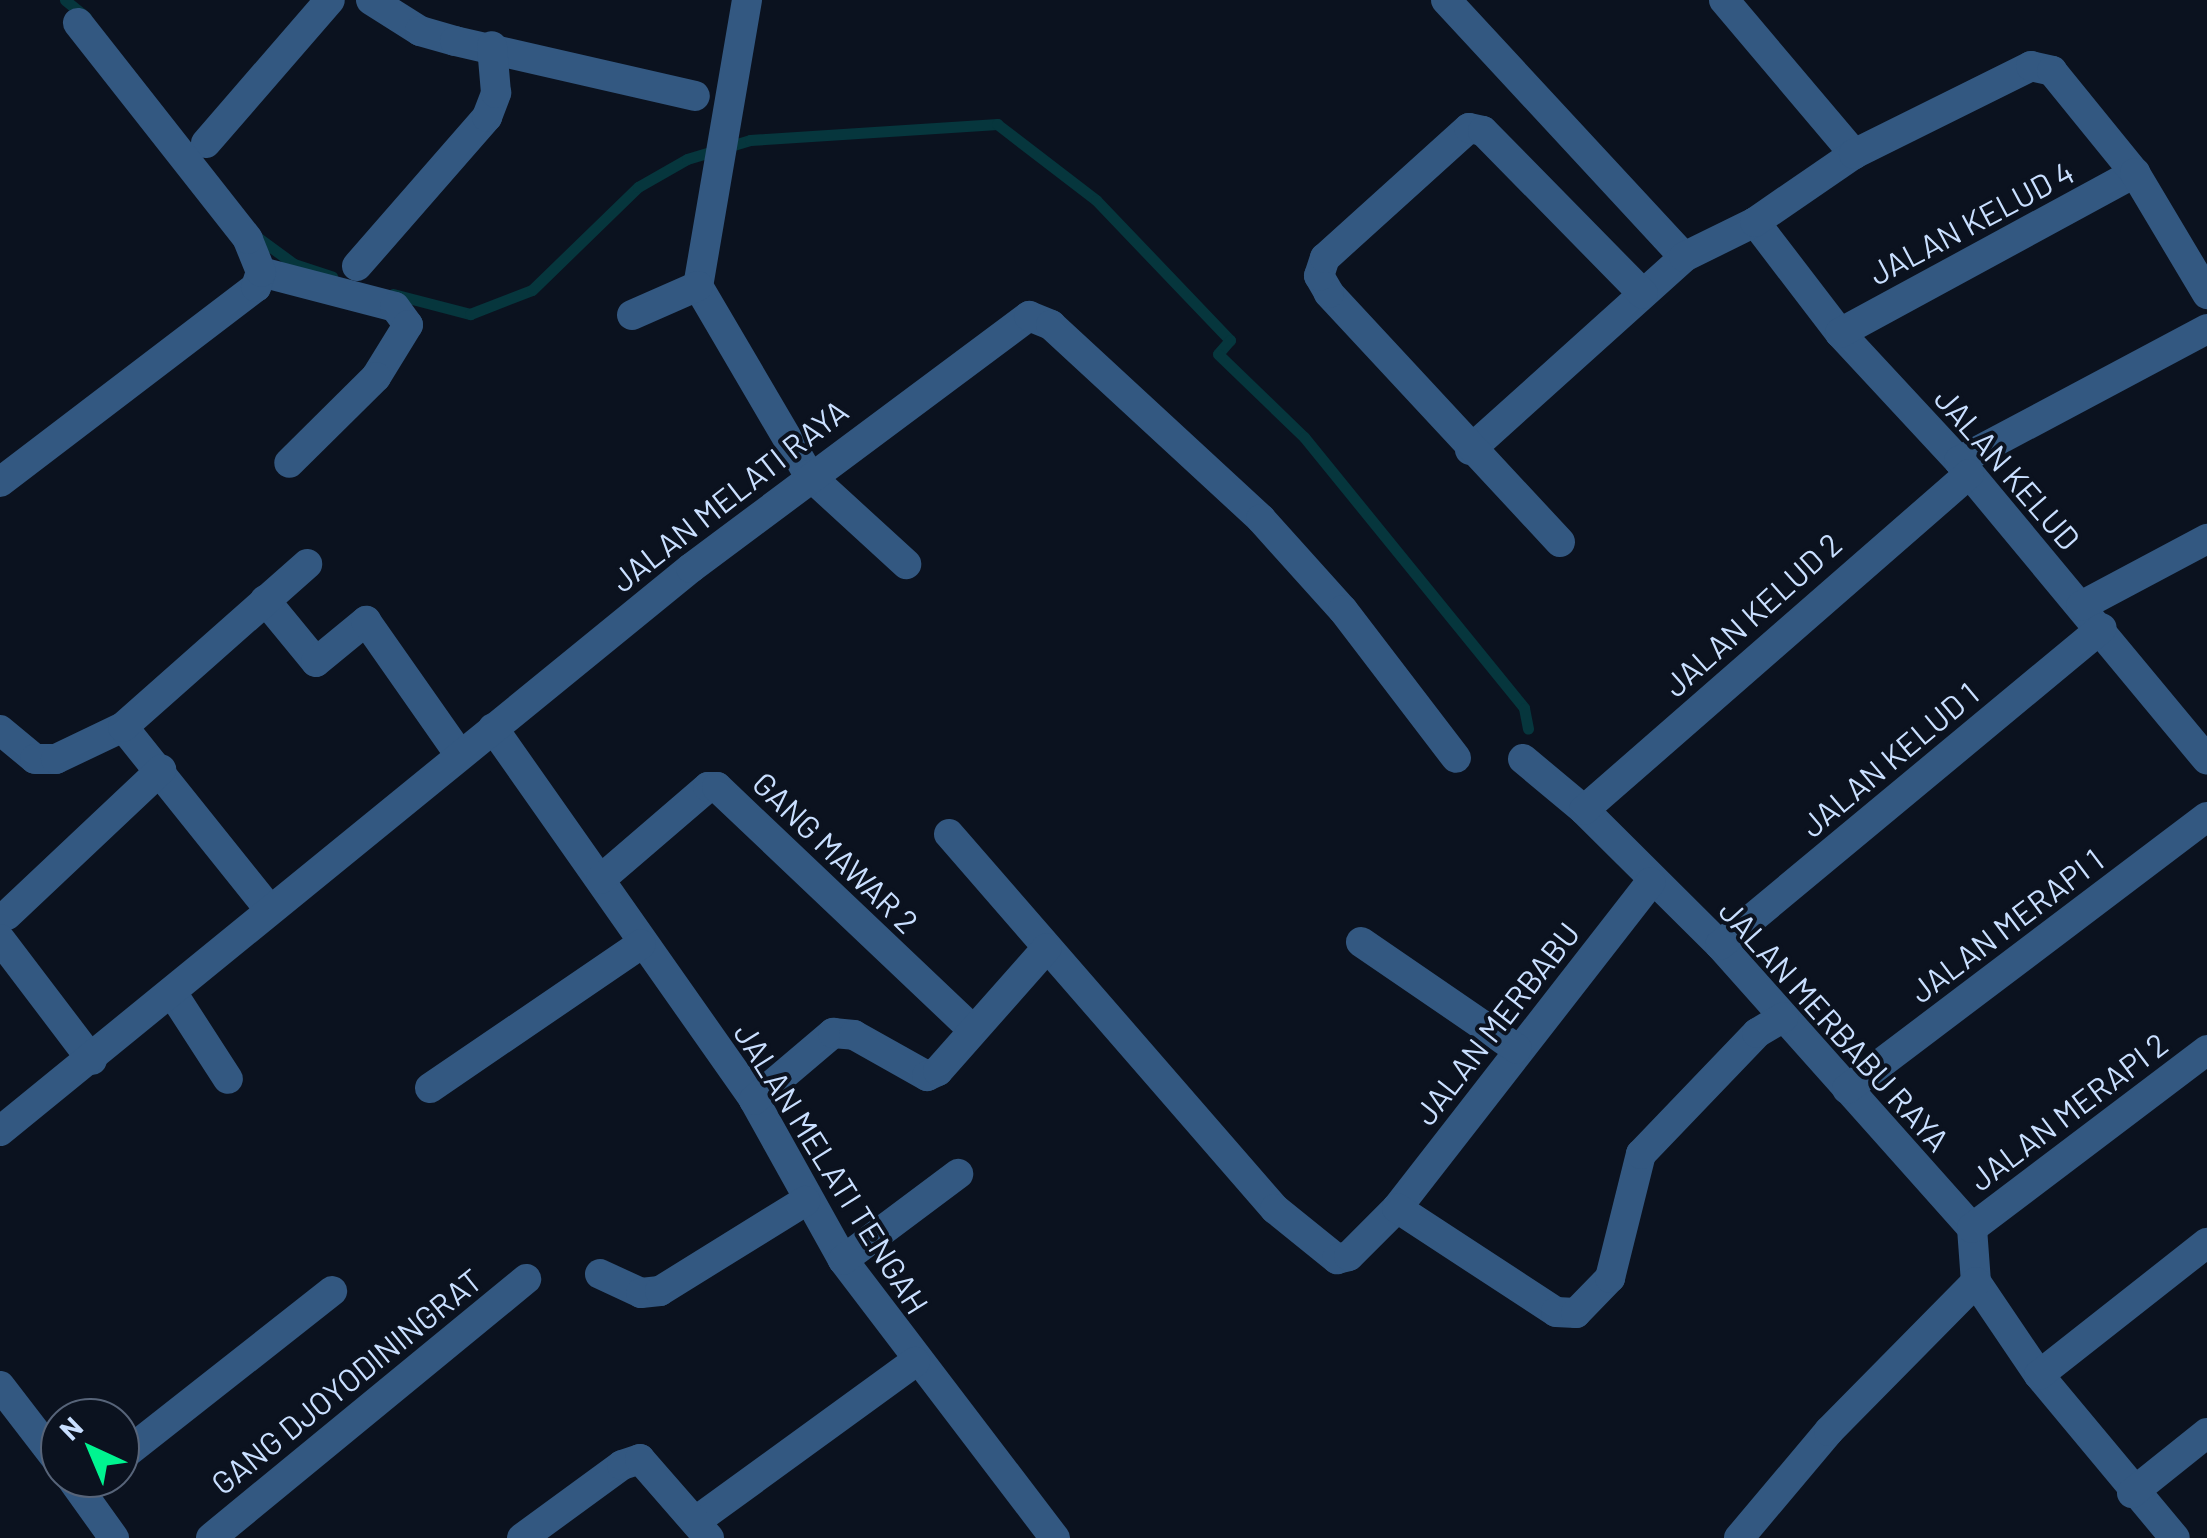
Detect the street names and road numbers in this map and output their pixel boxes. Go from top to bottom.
street label: JALAN KELUD 4 [1862,152,2080,292]
street label: JALAN KELUD [1927,379,2089,557]
street label: JALAN MELATI RAYA [603,391,855,599]
street label: JALAN KELUD 2 [1655,524,1849,704]
street label: JALAN KELUD 1 [1792,674,1986,844]
street label: GANG MAWAR 2 [745,763,927,941]
street label: JALAN MERAPI 1 [1902,840,2110,1010]
street label: JALAN MERBABU RAYA [1712,891,1958,1159]
street label: JALAN MERBABU [1405,914,1587,1132]
street label: JALAN MELATI TENGAH [727,1015,937,1321]
street label: JALAN MERAPI 2 [1961,1024,2175,1198]
street label: GANG DJOYODININGRAT [203,1260,489,1502]

